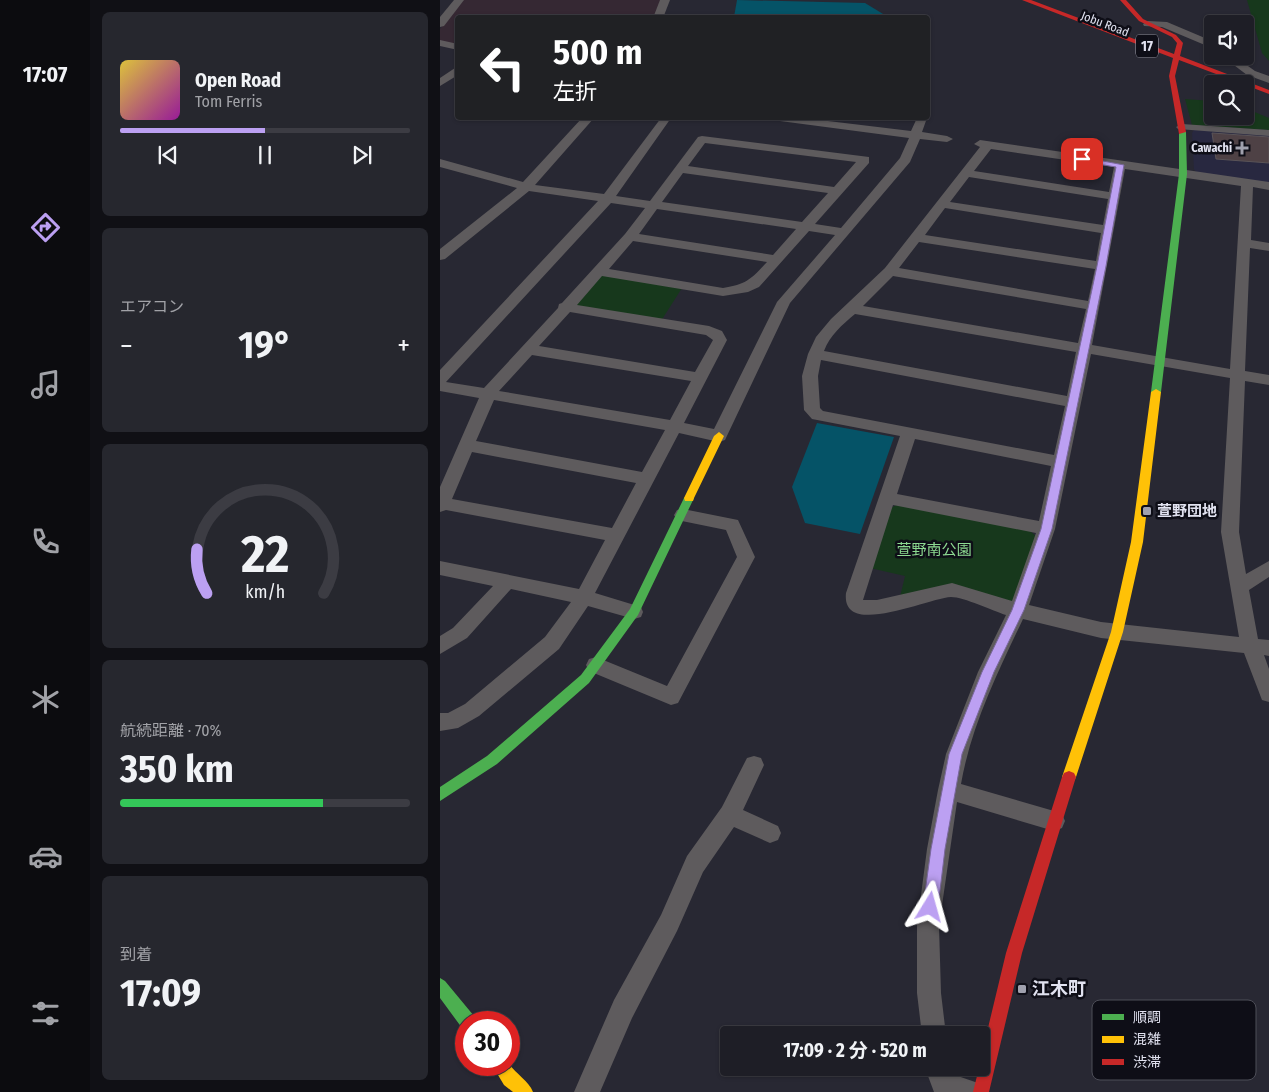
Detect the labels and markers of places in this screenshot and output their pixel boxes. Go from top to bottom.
pin [1061,138,1103,180]
place label: Cawachi [1191,141,1232,155]
marker: Cawachi [1236,142,1248,154]
place label: 萱野団地 [1157,502,1217,520]
marker: 萱野団地 [1141,505,1153,517]
place label: 江木町 [1032,978,1086,1000]
marker: 江木町 [1016,983,1028,995]

